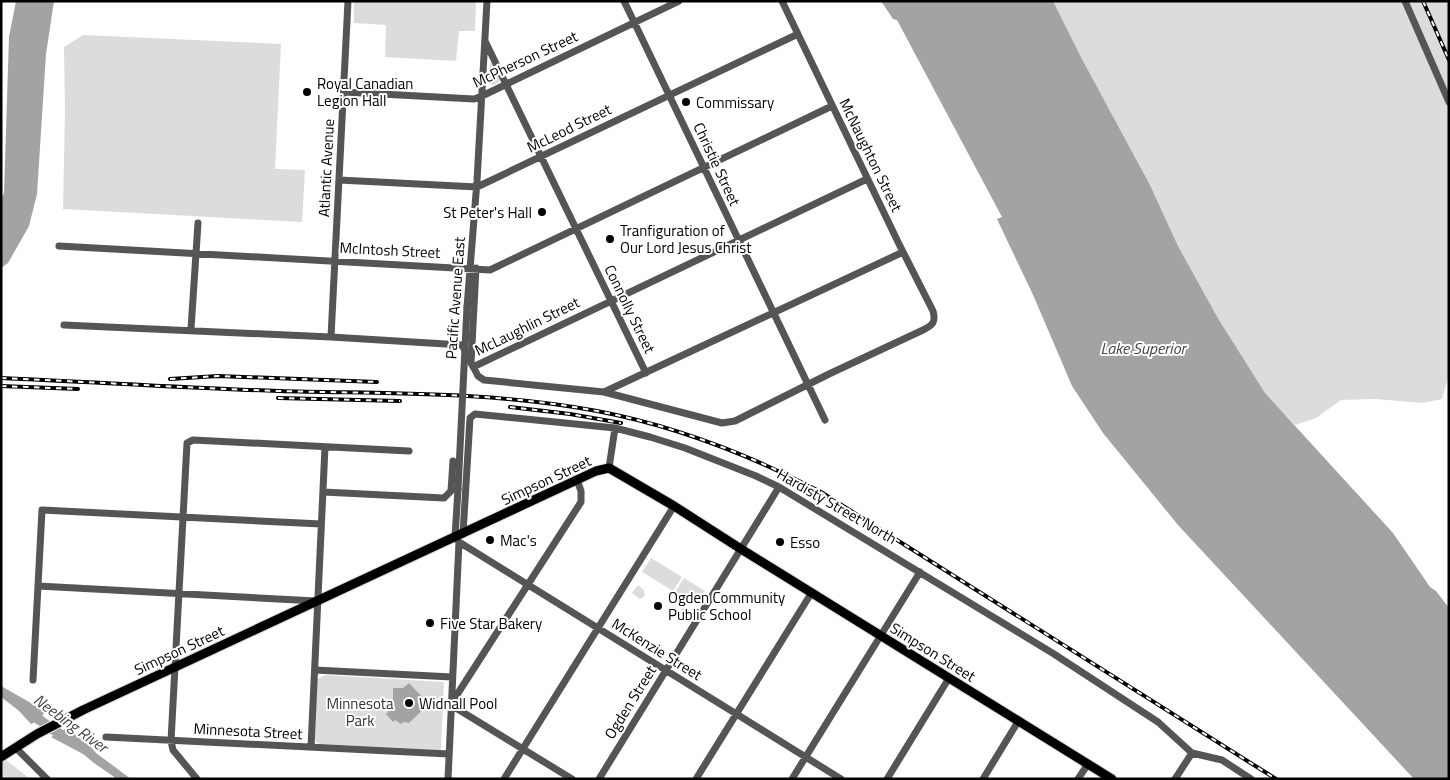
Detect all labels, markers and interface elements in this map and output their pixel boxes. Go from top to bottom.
street label: McPherson Street [469,24,582,93]
place label: Royal Canadian Legion Hall [317,72,413,112]
marker: Royal Canadian Legion Hall [301,86,313,98]
place label: Commissary [696,91,774,114]
street label: McNaughton Street [834,94,909,216]
marker: Commissary [680,96,692,108]
street label: McLeod Street [523,97,616,158]
street label: Atlantic Avenue [312,118,340,218]
street label: Christie Street [688,118,747,210]
place label: St Peter's Hall [443,201,532,224]
marker: St Peter's Hall [536,206,548,218]
place label: Tranfiguration of Our Lord Jesus Christ [620,219,752,259]
marker: Tranfiguration of Our Lord Jesus Christ [604,233,616,245]
street label: Pacific Avenue East [439,235,471,360]
street label: McIntosh Street [339,236,442,264]
street label: Connolly Street [599,261,662,358]
street label: McLaughlin Street [471,290,584,361]
water label: Lake Superior [1100,336,1188,360]
street label: Simpson Street [497,449,595,511]
street label: Hardisty Street North [773,462,901,550]
place label: Mac's [500,529,537,552]
place label: Esso [790,531,820,554]
marker: Mac's [484,534,496,546]
marker: Esso [774,536,786,548]
place label: Ogden Community Public School [668,586,785,626]
marker: Ogden Community Public School [652,600,664,612]
place label: Five Star Bakery [440,612,542,635]
street label: McKenzie Street [607,612,707,686]
marker: Five Star Bakery [424,617,436,629]
street label: Simpson Street [886,617,981,688]
street label: Simpson Street [130,619,228,681]
street label: Ogden Street [598,660,662,743]
water label: Neebing River [29,688,115,759]
park label: Minnesota Park [326,692,394,732]
place label: Widnall Pool [419,692,497,715]
marker: Widnall Pool [403,697,415,709]
street label: Minnesota Street [193,717,304,745]

